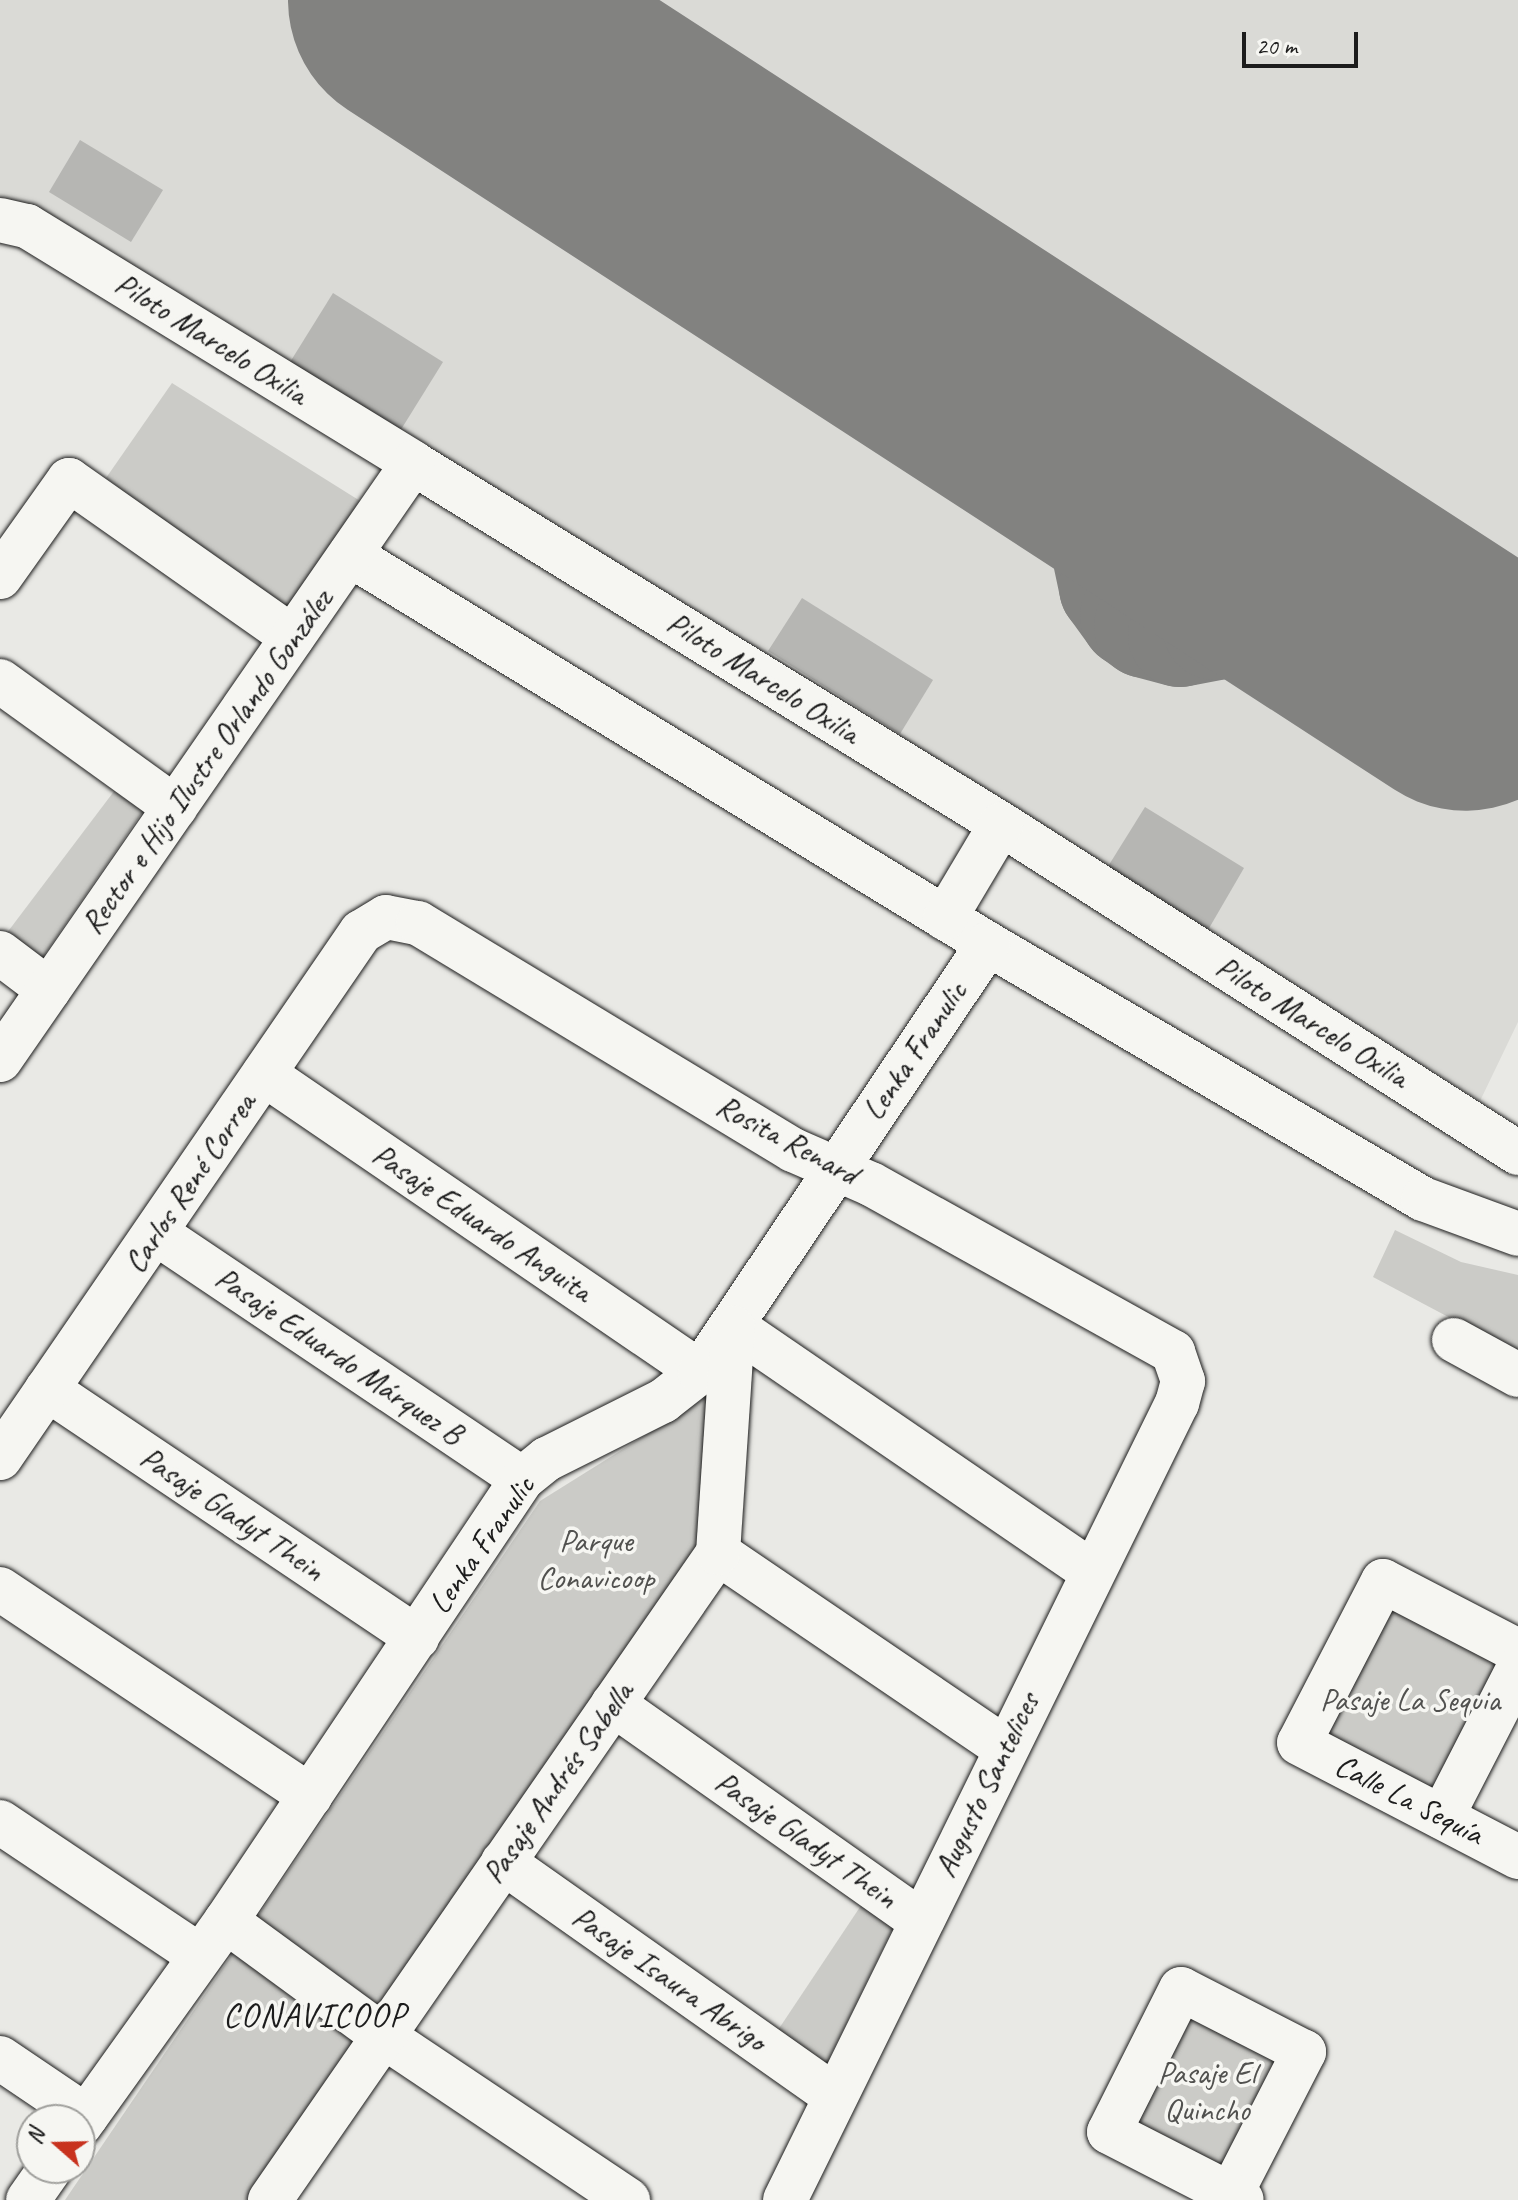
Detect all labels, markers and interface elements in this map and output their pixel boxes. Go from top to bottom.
scale bar [1246,16,1362,66]
text: 20 m [1256,31,1297,61]
street label: Piloto Marcelo Oxilia [107,264,315,414]
street label: Rector e Hijo Ilustre Orlando González [73,582,341,942]
street label: Piloto Marcelo Oxilia [659,603,867,753]
street label: Piloto Marcelo Oxilia [1208,947,1416,1097]
street label: Lenka Franulic [855,974,975,1128]
street label: Carlos René Correa [116,1086,264,1280]
street label: Rosita Renard [710,1087,864,1193]
street label: Pasaje Eduardo Anguita [365,1136,599,1310]
street label: Pasaje Eduardo Márquez B [208,1259,470,1453]
street label: Pasaje Gladyt Thein [133,1438,331,1590]
street label: Lenka Franulic [421,1469,543,1621]
park label: Parque Conavicoop [538,1523,654,1598]
street label: Pasaje Andrés Sabella [474,1675,642,1891]
park label: Pasaje La Sequia [1320,1681,1500,1719]
street label: Augusto Santelices [926,1687,1048,1883]
street label: Calle La Sequía [1328,1746,1490,1854]
street label: Pasaje Gladyt Thein [707,1763,905,1917]
street label: Pasaje Isaura Abrigo [565,1898,773,2060]
district label: CONAVICOOP [223,1995,407,2035]
park label: Pasaje El Quincho [1158,2055,1256,2130]
north arrow [16,2104,96,2184]
text: N [20,2125,51,2148]

